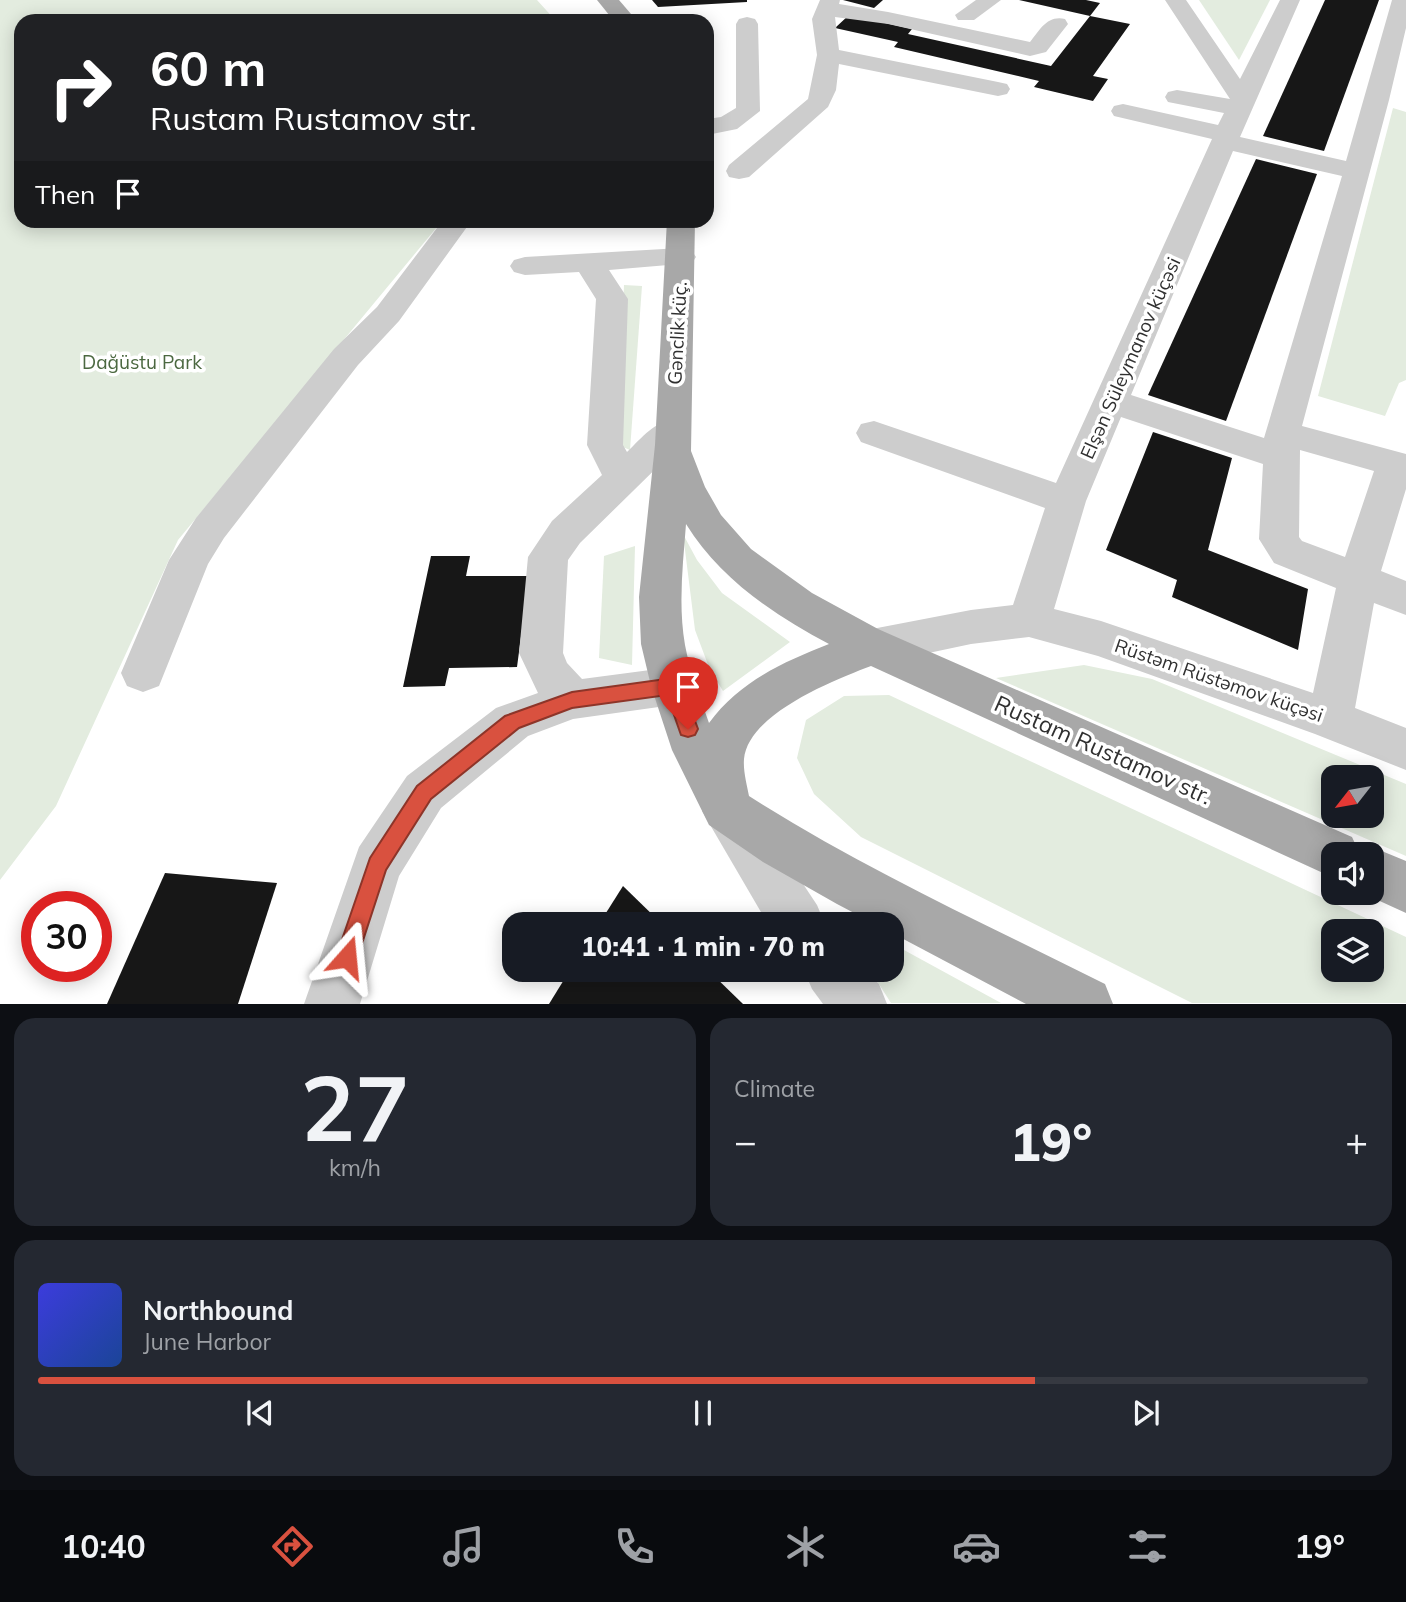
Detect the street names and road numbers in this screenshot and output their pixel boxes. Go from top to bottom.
street label: Elşən Süleymanov küçəsi [1075,253,1185,463]
street label: Gənclik küç. [662,281,692,385]
street label: Rüstəm Rüstəmov küçəsi [1112,633,1326,727]
street label: Rustam Rustamov str. [990,689,1216,811]

